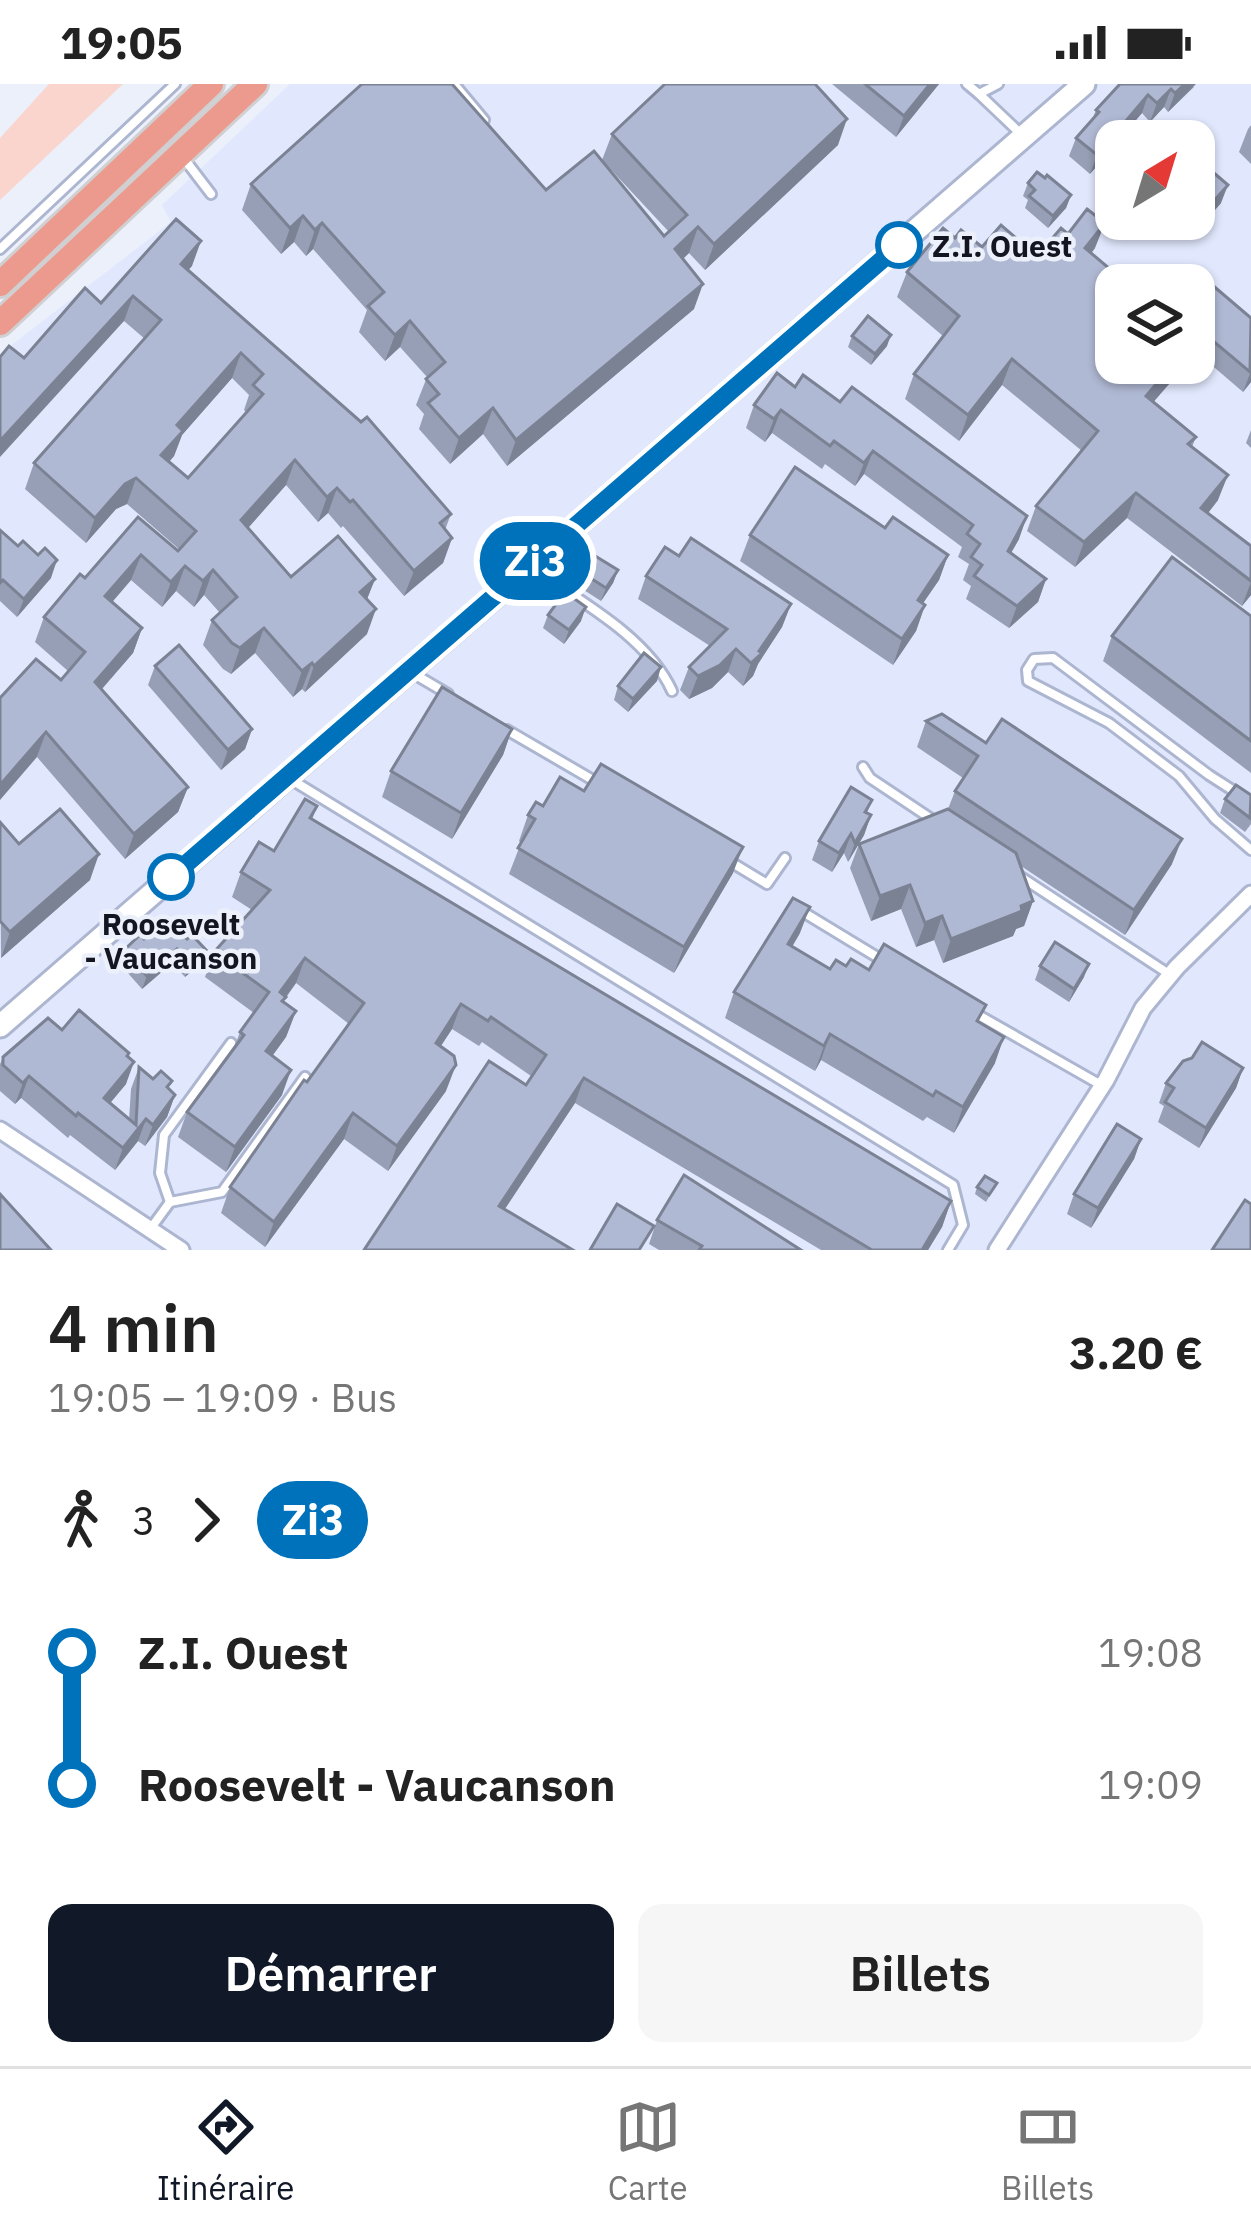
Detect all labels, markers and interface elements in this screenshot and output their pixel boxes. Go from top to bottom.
text: 19:05 [60,13,183,71]
north arrow [1095,120,1215,240]
map controls [1095,120,1215,384]
marker: Z.I. Ouest [877,223,921,267]
place label: Z.I. Ouest [932,226,1072,265]
button: layers [1095,264,1215,384]
line badge: Zi3 [466,522,604,600]
text: Zi3 [504,533,566,588]
marker: Roosevelt - Vaucanson [149,855,193,899]
place label: Roosevelt - Vaucanson [85,904,257,977]
text: 4 min [48,1284,219,1370]
text: 3.20 € [1069,1323,1203,1381]
text: 19:05 – 19:09 · Bus [48,1372,397,1423]
icon: walk [48,1487,114,1553]
icon: forward [173,1487,239,1553]
text: Zi3 [281,1492,344,1547]
text: 3 [132,1495,155,1546]
text: Z.I. Ouest [138,1623,348,1681]
text: 19:08 [1098,1627,1203,1678]
text: Roosevelt - Vaucanson [138,1755,616,1813]
text: 19:09 [1098,1759,1203,1810]
button: Démarrer [48,1904,614,2042]
button: Billets [638,1904,1203,2042]
tab: Itinéraire [157,2094,294,2209]
tab: Carte [608,2094,688,2209]
tab: Billets [1001,2094,1094,2209]

